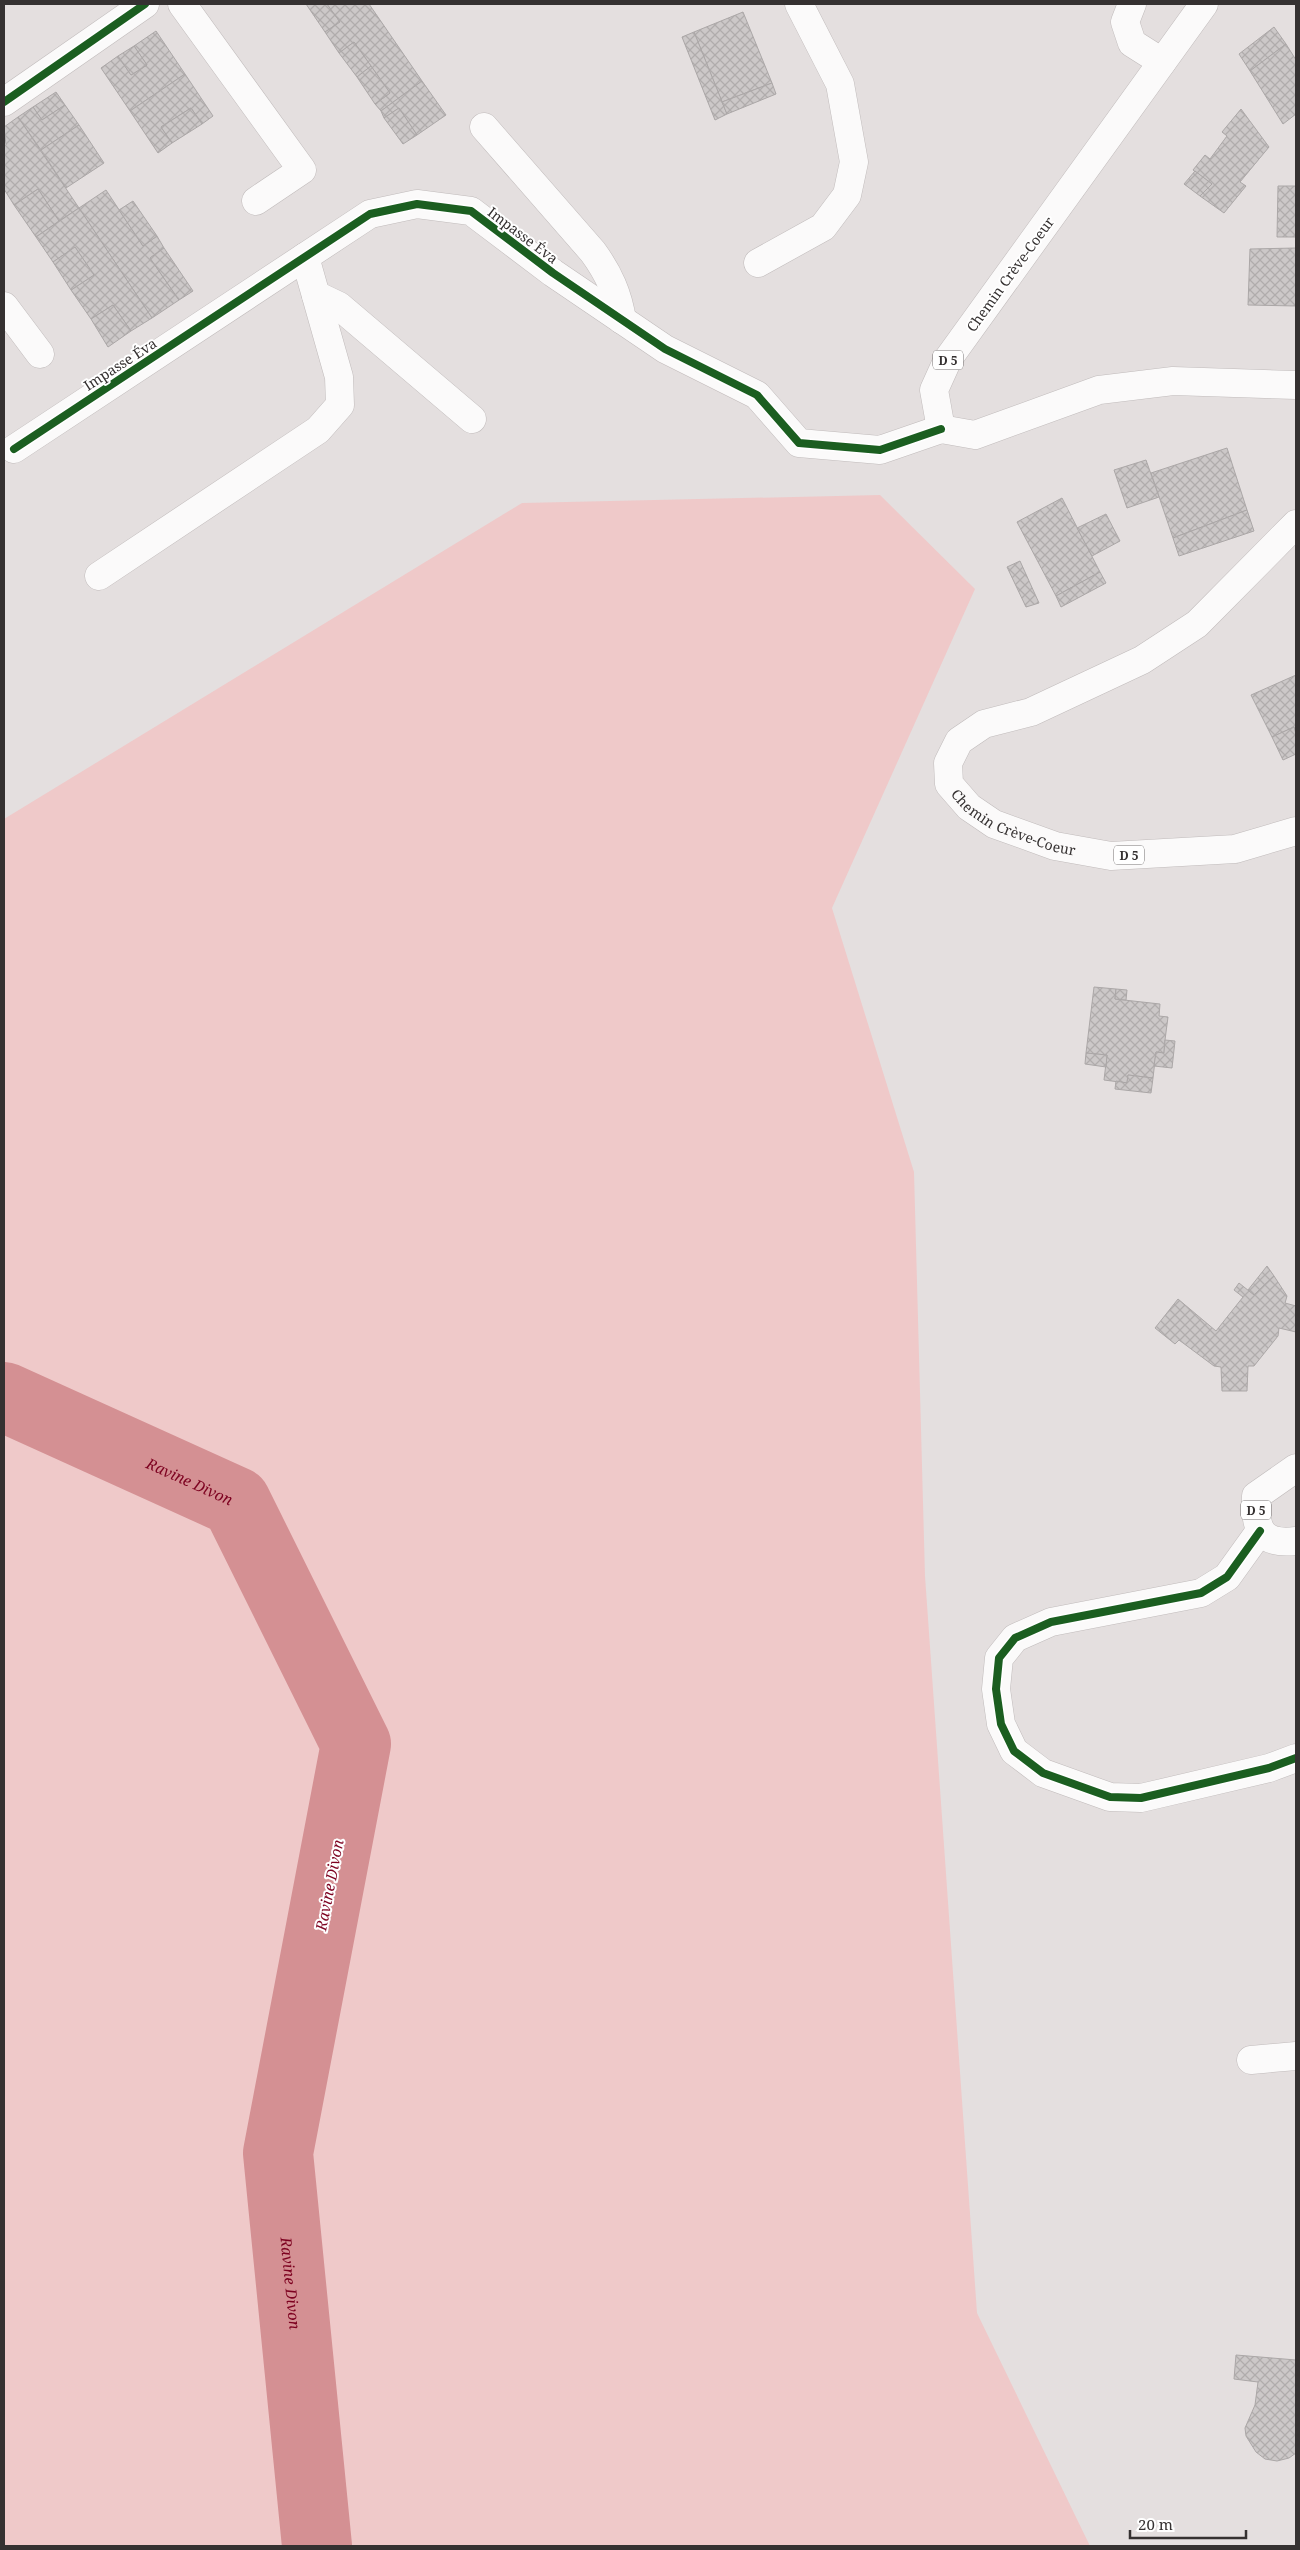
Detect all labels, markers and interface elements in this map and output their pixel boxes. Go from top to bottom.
street label: Impasse Éva [484,202,562,268]
street label: Chemin Crève-Coeur [962,212,1058,335]
street label: Impasse Éva [80,333,160,395]
road number: D 5 [933,350,963,370]
street label: Chemin Crève-Coeur [948,784,1078,859]
road number: D 5 [1114,846,1144,864]
water label: Ravine Divon [143,1452,236,1509]
road number: D 5 [1241,1500,1271,1520]
water label: Ravine Divon [310,1838,348,1933]
water label: Ravine Divon [276,2235,305,2330]
scale bar [1130,2508,1246,2540]
text: 20 m [1138,2514,1173,2534]

